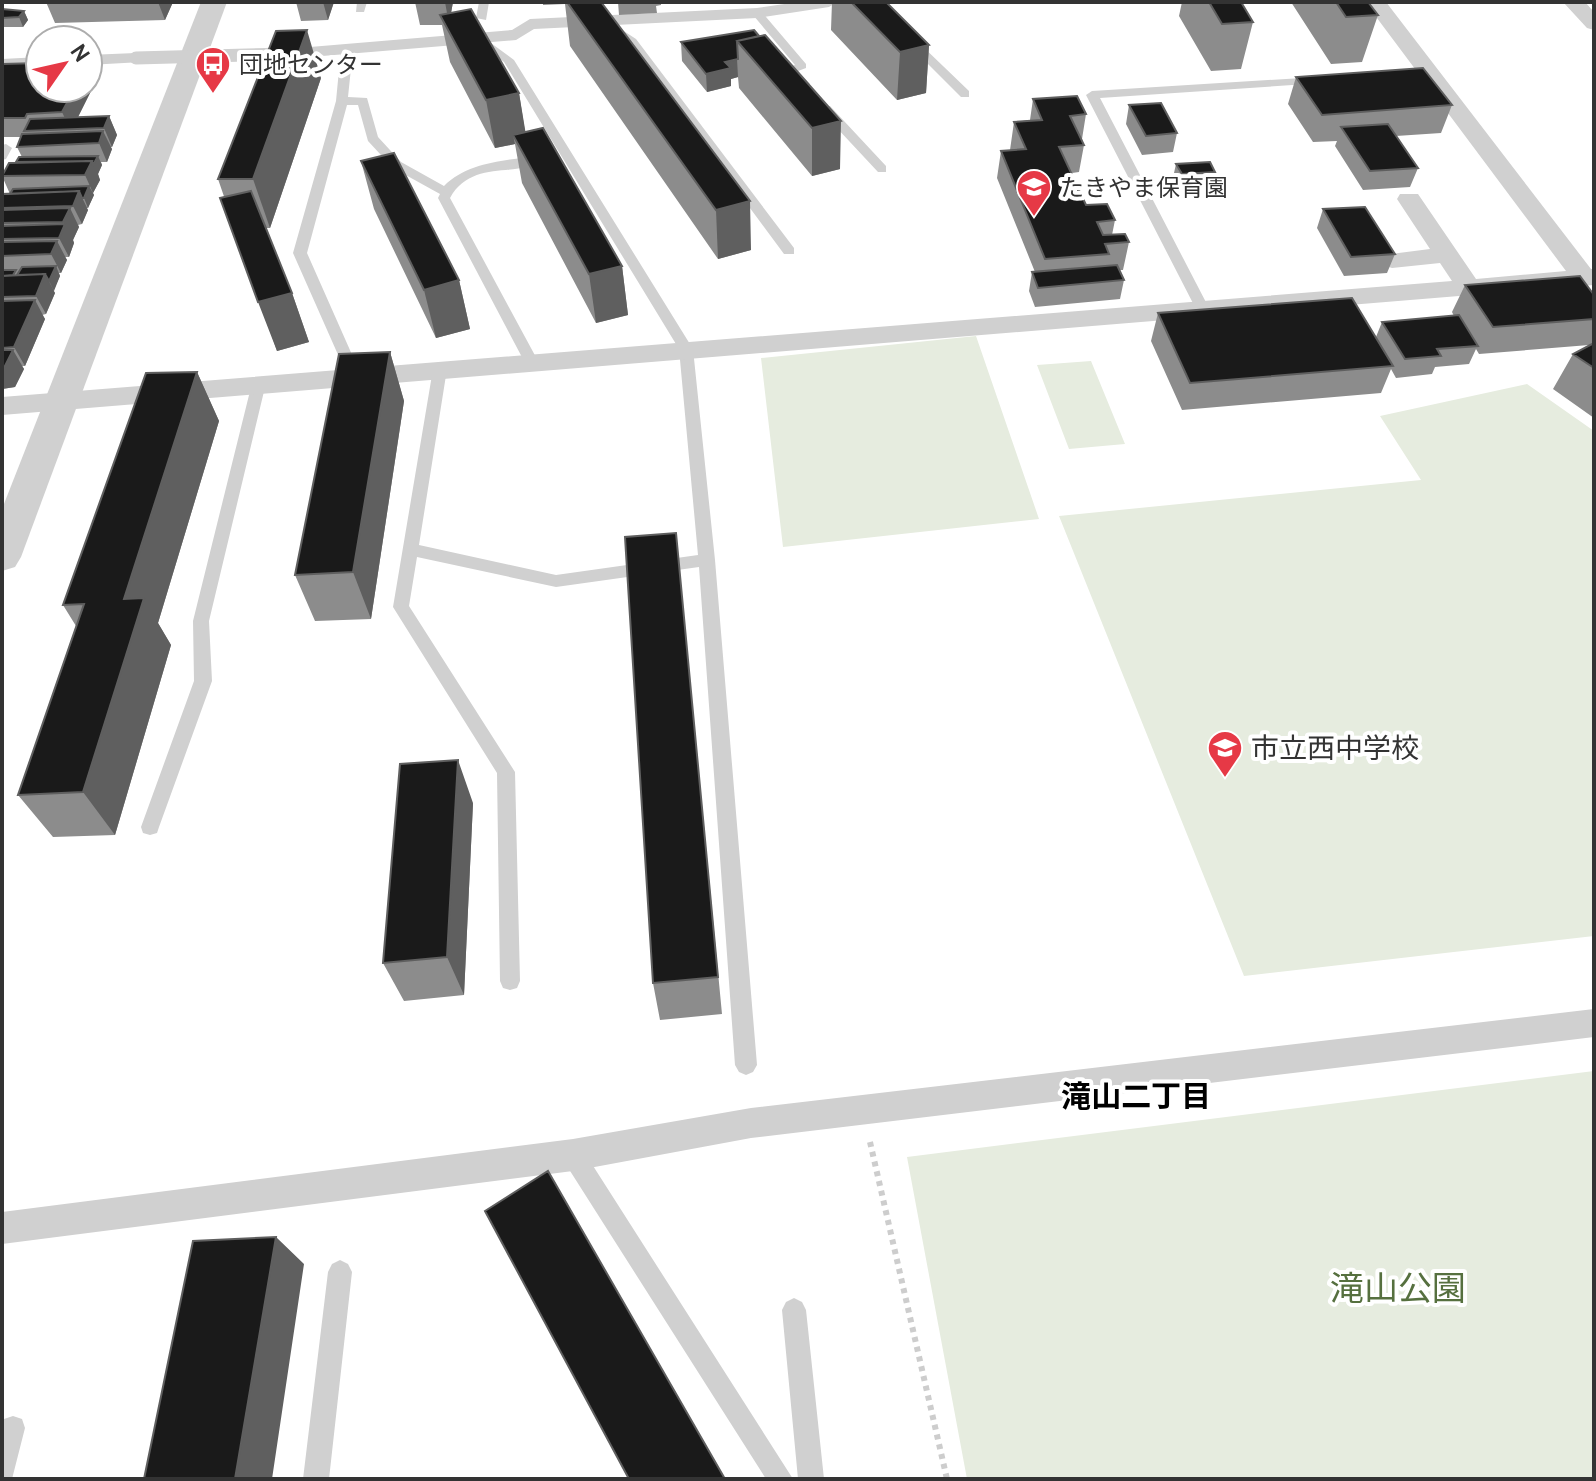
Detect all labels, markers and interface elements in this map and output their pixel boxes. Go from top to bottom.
north arrow [24,24,104,104]
text: N [65,39,96,67]
bus stop icon: 団地センター [194,45,232,95]
place label: 団地センター [239,50,383,79]
school or university icon: たきやま保育園 [1015,168,1053,218]
place label: たきやま保育園 [1060,173,1228,202]
school or university icon: 市立西中学校 [1206,729,1244,779]
place label: 市立西中学校 [1251,731,1419,765]
district label: 滝山二丁目 [1061,1078,1211,1115]
park label: 滝山公園 [1330,1267,1466,1309]

